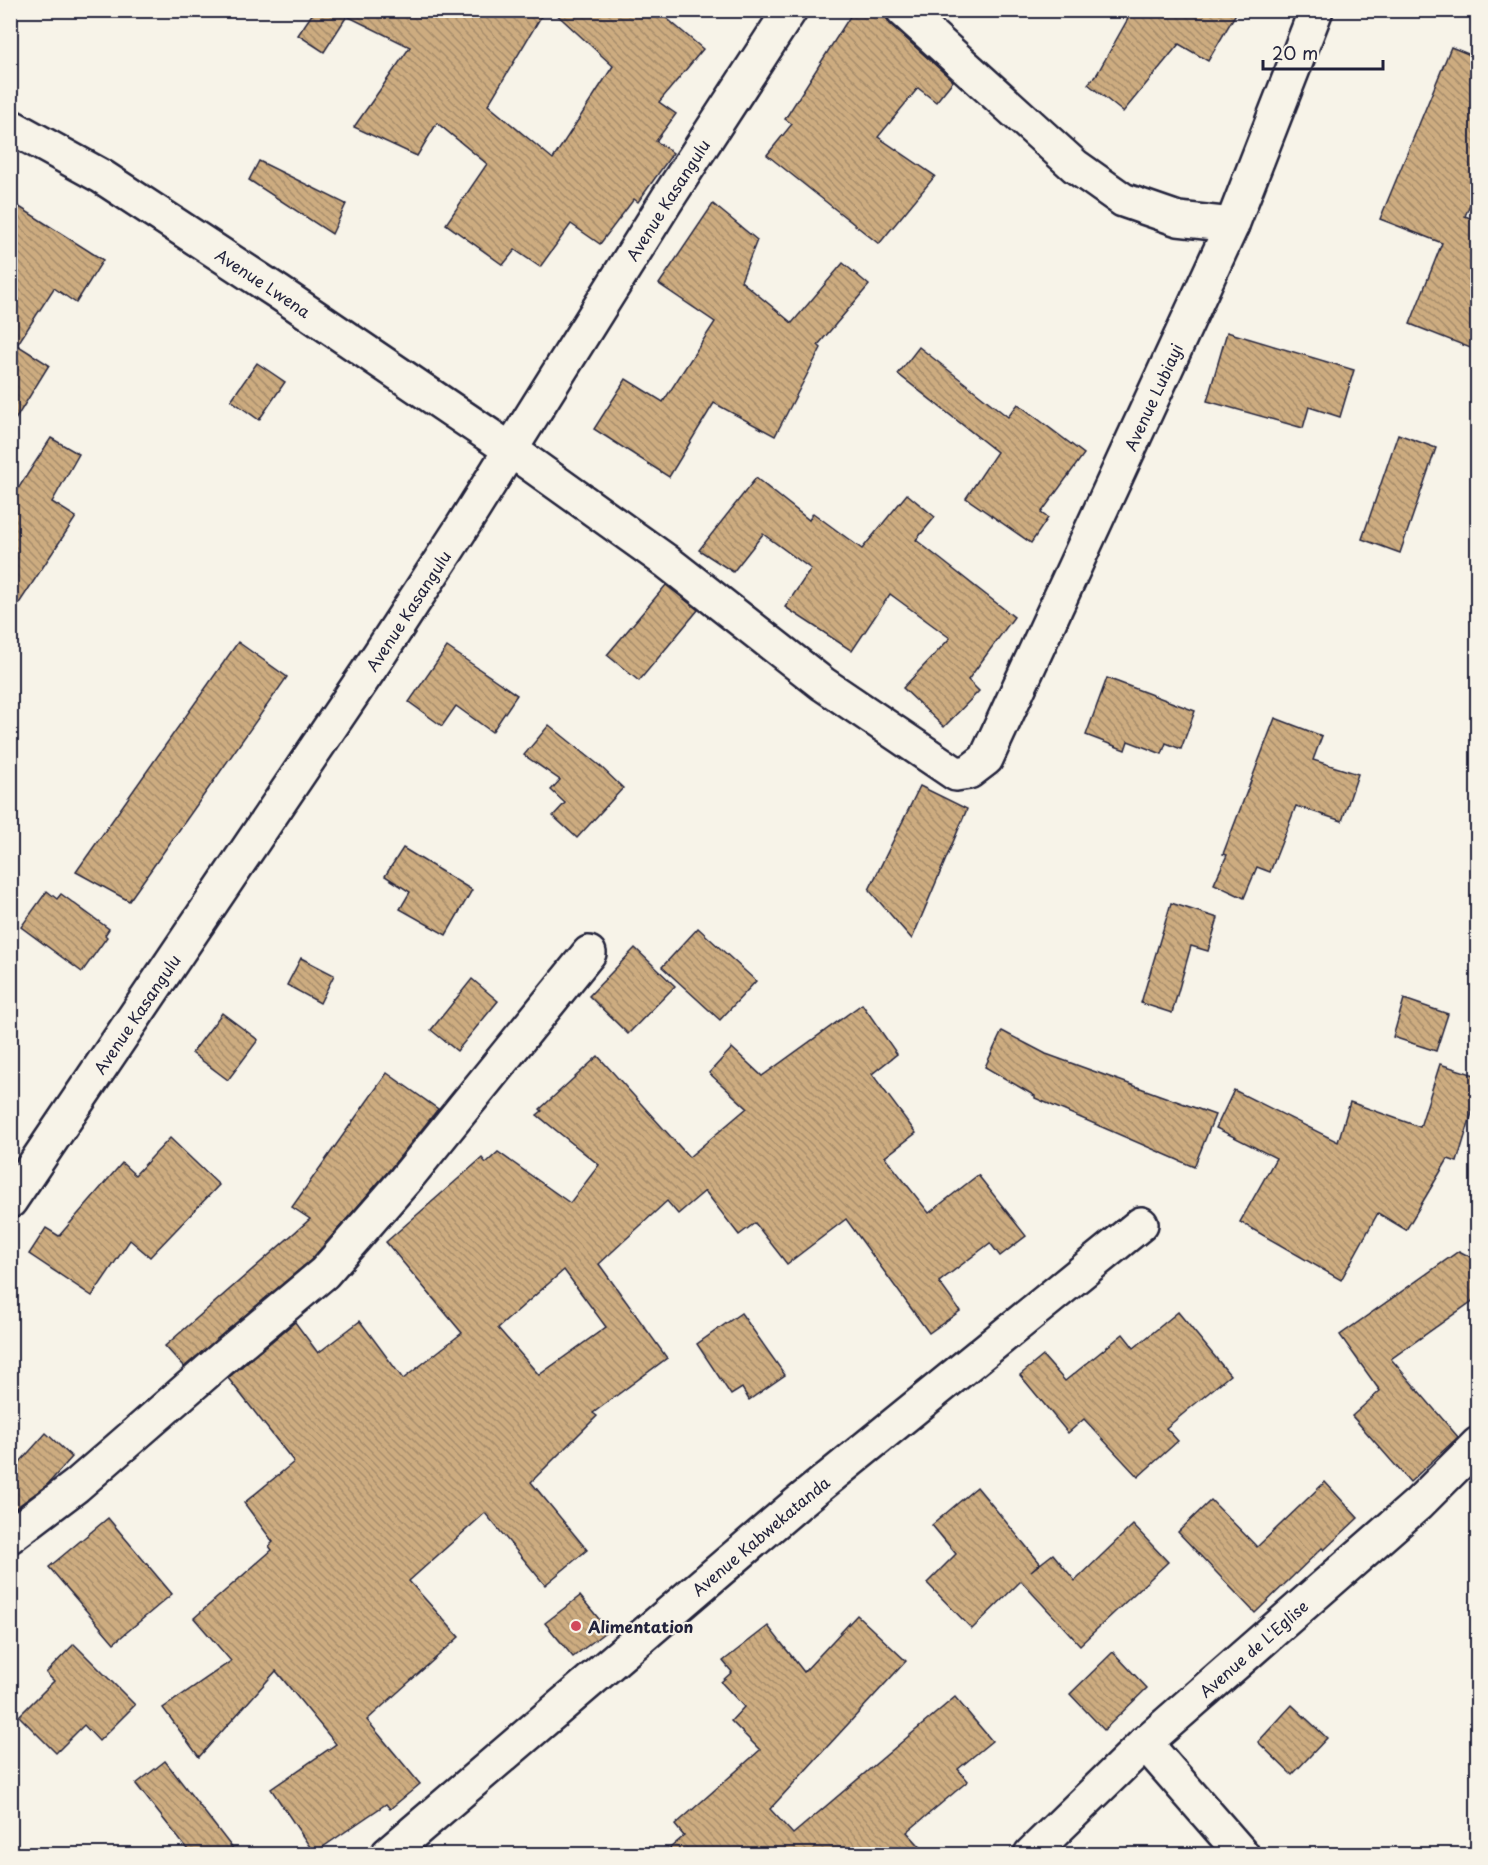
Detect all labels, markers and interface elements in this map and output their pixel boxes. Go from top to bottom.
scale bar [1263,33,1383,71]
text: 20 m [1272,39,1318,66]
street label: Avenue Kasangulu [620,134,715,265]
street label: Avenue Lwena [211,242,316,323]
street label: Avenue Lubiayi [1118,339,1188,455]
street label: Avenue Kasangulu [360,545,456,676]
street label: Avenue Kasangulu [87,949,186,1079]
street label: Avenue Kabwekatanda [686,1470,835,1601]
street label: Avenue de L'Eglise [1194,1594,1313,1703]
place label: Alimentation [587,1614,693,1638]
marker: Alimentation [569,1619,583,1633]

